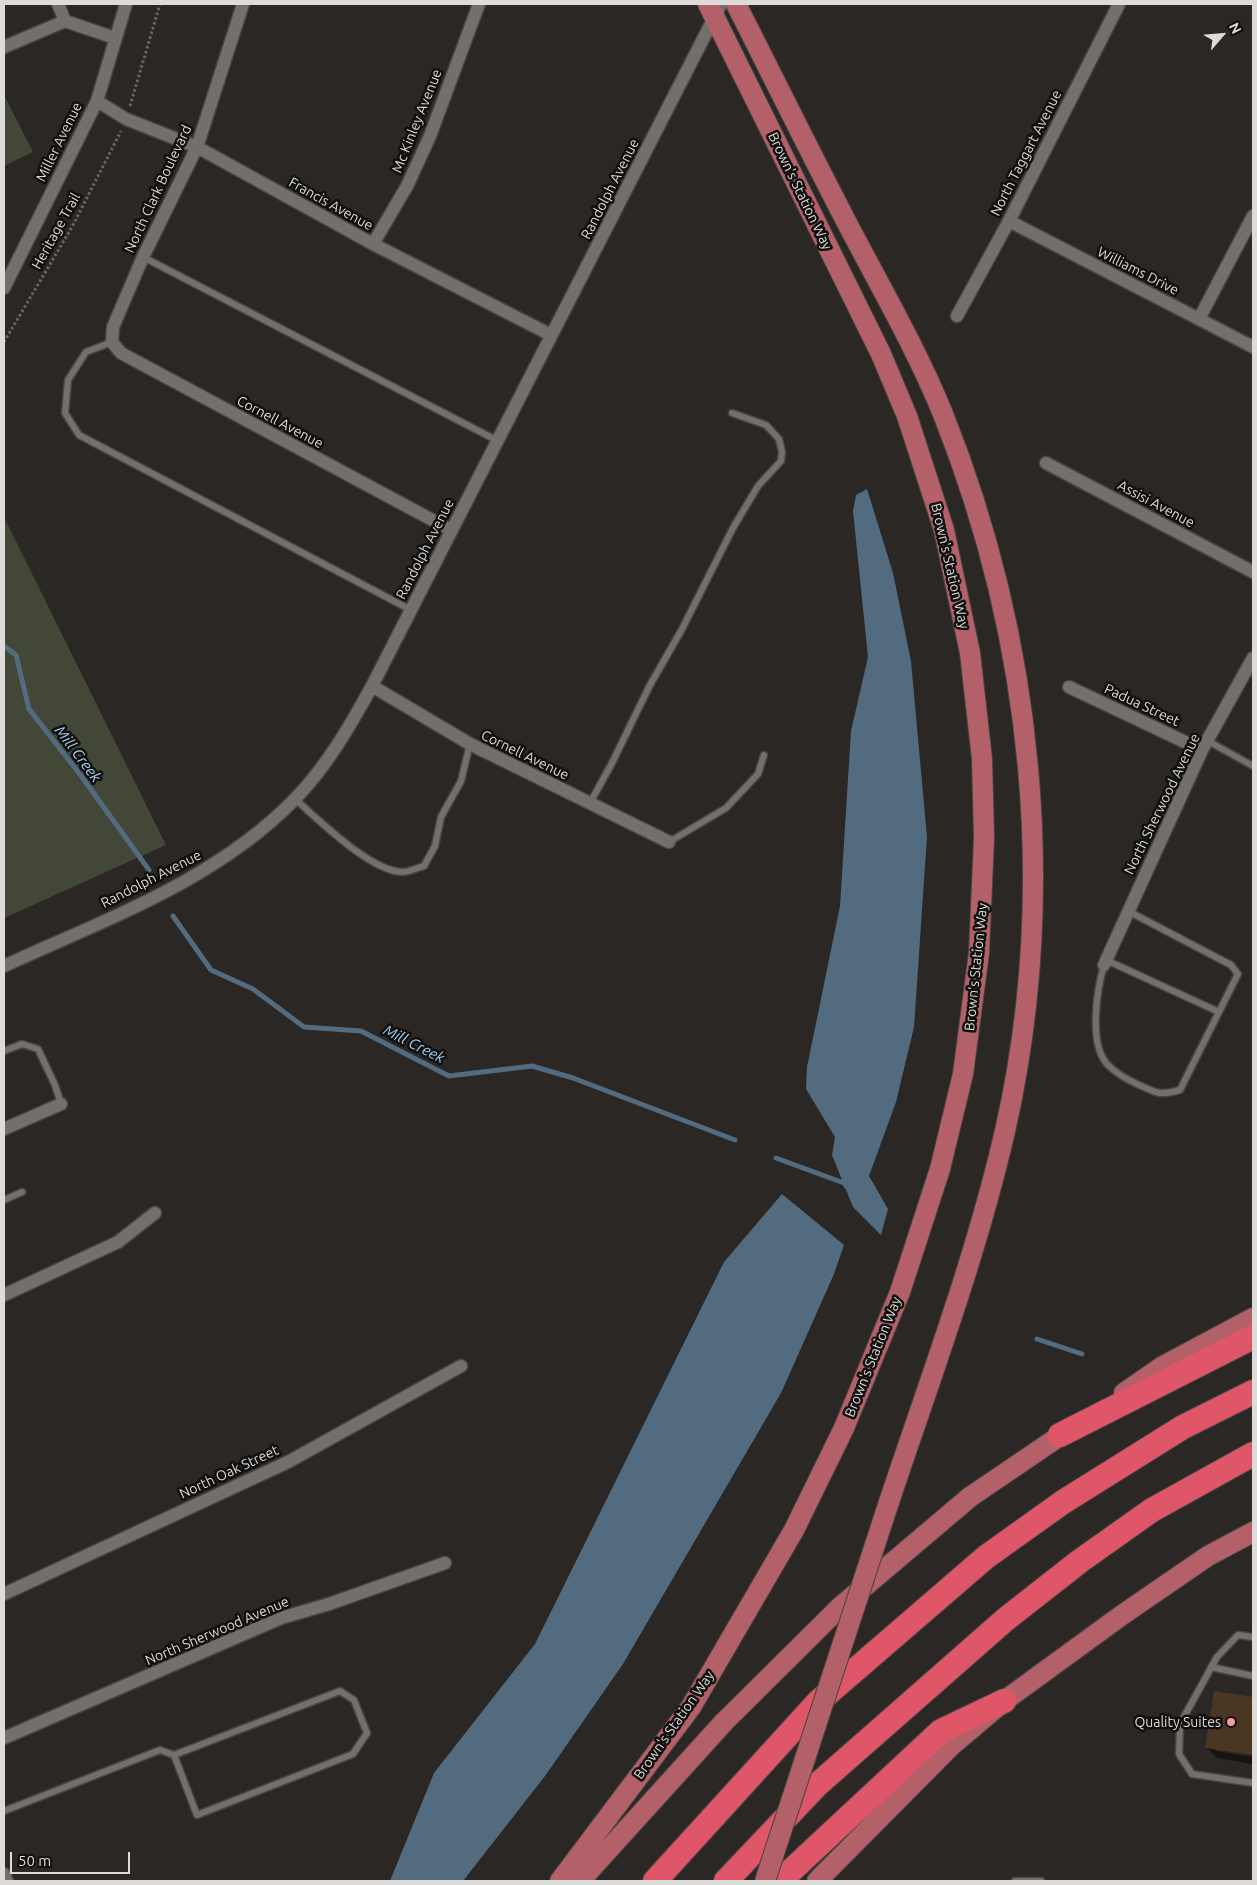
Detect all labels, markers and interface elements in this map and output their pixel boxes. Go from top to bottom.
north arrow [1197,10,1247,60]
text: N [1226,20,1245,36]
street label: Mc Kinley Avenue [388,67,446,175]
street label: North Taggart Avenue [987,87,1065,219]
street label: Miller Avenue [33,100,85,184]
street label: North Clark Boulevard [121,122,195,256]
street label: Brown's Station Way [764,130,836,252]
street label: Randolph Avenue [577,136,643,242]
street label: Francis Avenue [286,174,376,234]
street label: Heritage Trail [28,190,84,272]
street label: Williams Drive [1095,243,1181,299]
street label: Cornell Avenue [234,392,326,452]
street label: Assisi Avenue [1115,477,1197,531]
street label: Randolph Avenue [392,496,458,602]
street label: Brown's Station Way [927,502,973,630]
street label: Padua Street [1102,680,1182,730]
water label: Mill Creek [51,722,105,786]
street label: Cornell Avenue [478,727,572,783]
street label: North Sherwood Avenue [1121,731,1203,877]
street label: Randolph Avenue [98,846,204,912]
street label: Brown's Station Way [961,902,991,1032]
water label: Mill Creek [380,1021,448,1067]
street label: Brown's Station Way [841,1294,905,1420]
street label: North Oak Street [177,1442,281,1502]
street label: North Sherwood Avenue [143,1593,291,1669]
street label: Brown's Station Way [630,1668,718,1782]
place label: Quality Suites [1134,1714,1221,1730]
marker: Quality Suites [1225,1716,1237,1728]
scale bar [12,1842,132,1874]
text: 50 m [18,1852,51,1869]

